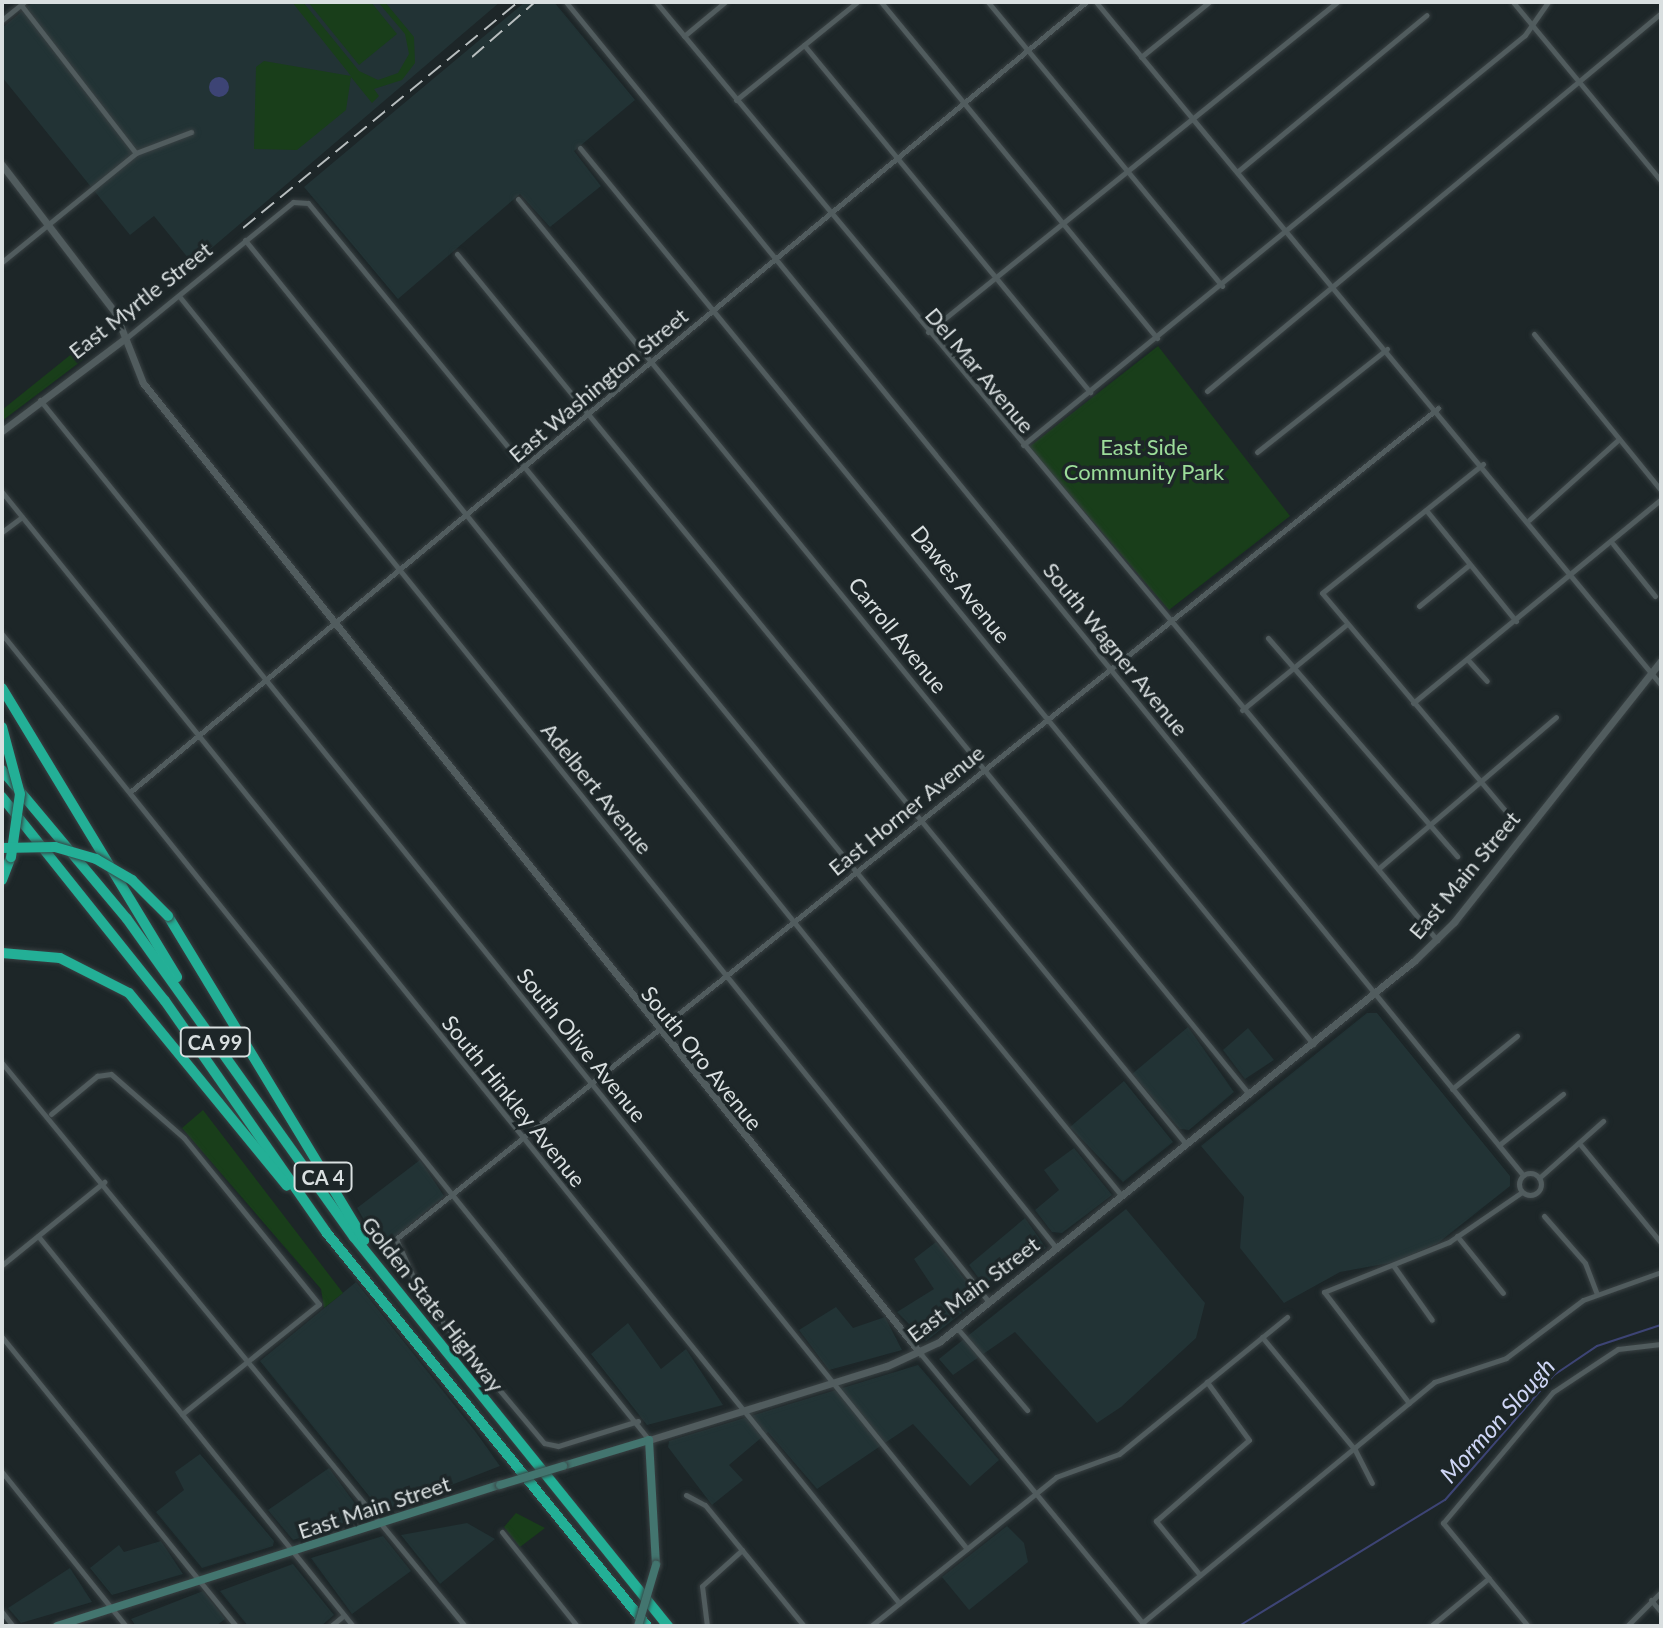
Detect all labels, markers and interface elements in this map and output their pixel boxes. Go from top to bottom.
street label: East Myrtle Street [63,236,217,364]
street label: East Washington Street [503,302,693,468]
street label: Del Mar Avenue [920,302,1040,438]
park label: East Side Community Park [1064,433,1224,484]
street label: Dawes Avenue [905,520,1017,648]
street label: South Wagner Avenue [1038,556,1194,742]
street label: Carroll Avenue [843,571,953,699]
street label: Adelbert Avenue [536,717,658,859]
street label: East Horner Avenue [822,739,990,881]
street label: East Main Street [1403,806,1525,944]
street label: South Olive Avenue [512,962,652,1128]
street label: South Oro Avenue [636,980,768,1136]
street label: South Hinkley Avenue [436,1010,592,1192]
road number: CA 99 [179,1026,251,1058]
road number: CA 4 [293,1161,353,1193]
street label: Golden State Highway [356,1211,510,1397]
street label: East Main Street [902,1231,1044,1347]
water label: Mormon Slough [1434,1352,1560,1488]
street label: East Main Street [294,1470,454,1544]

